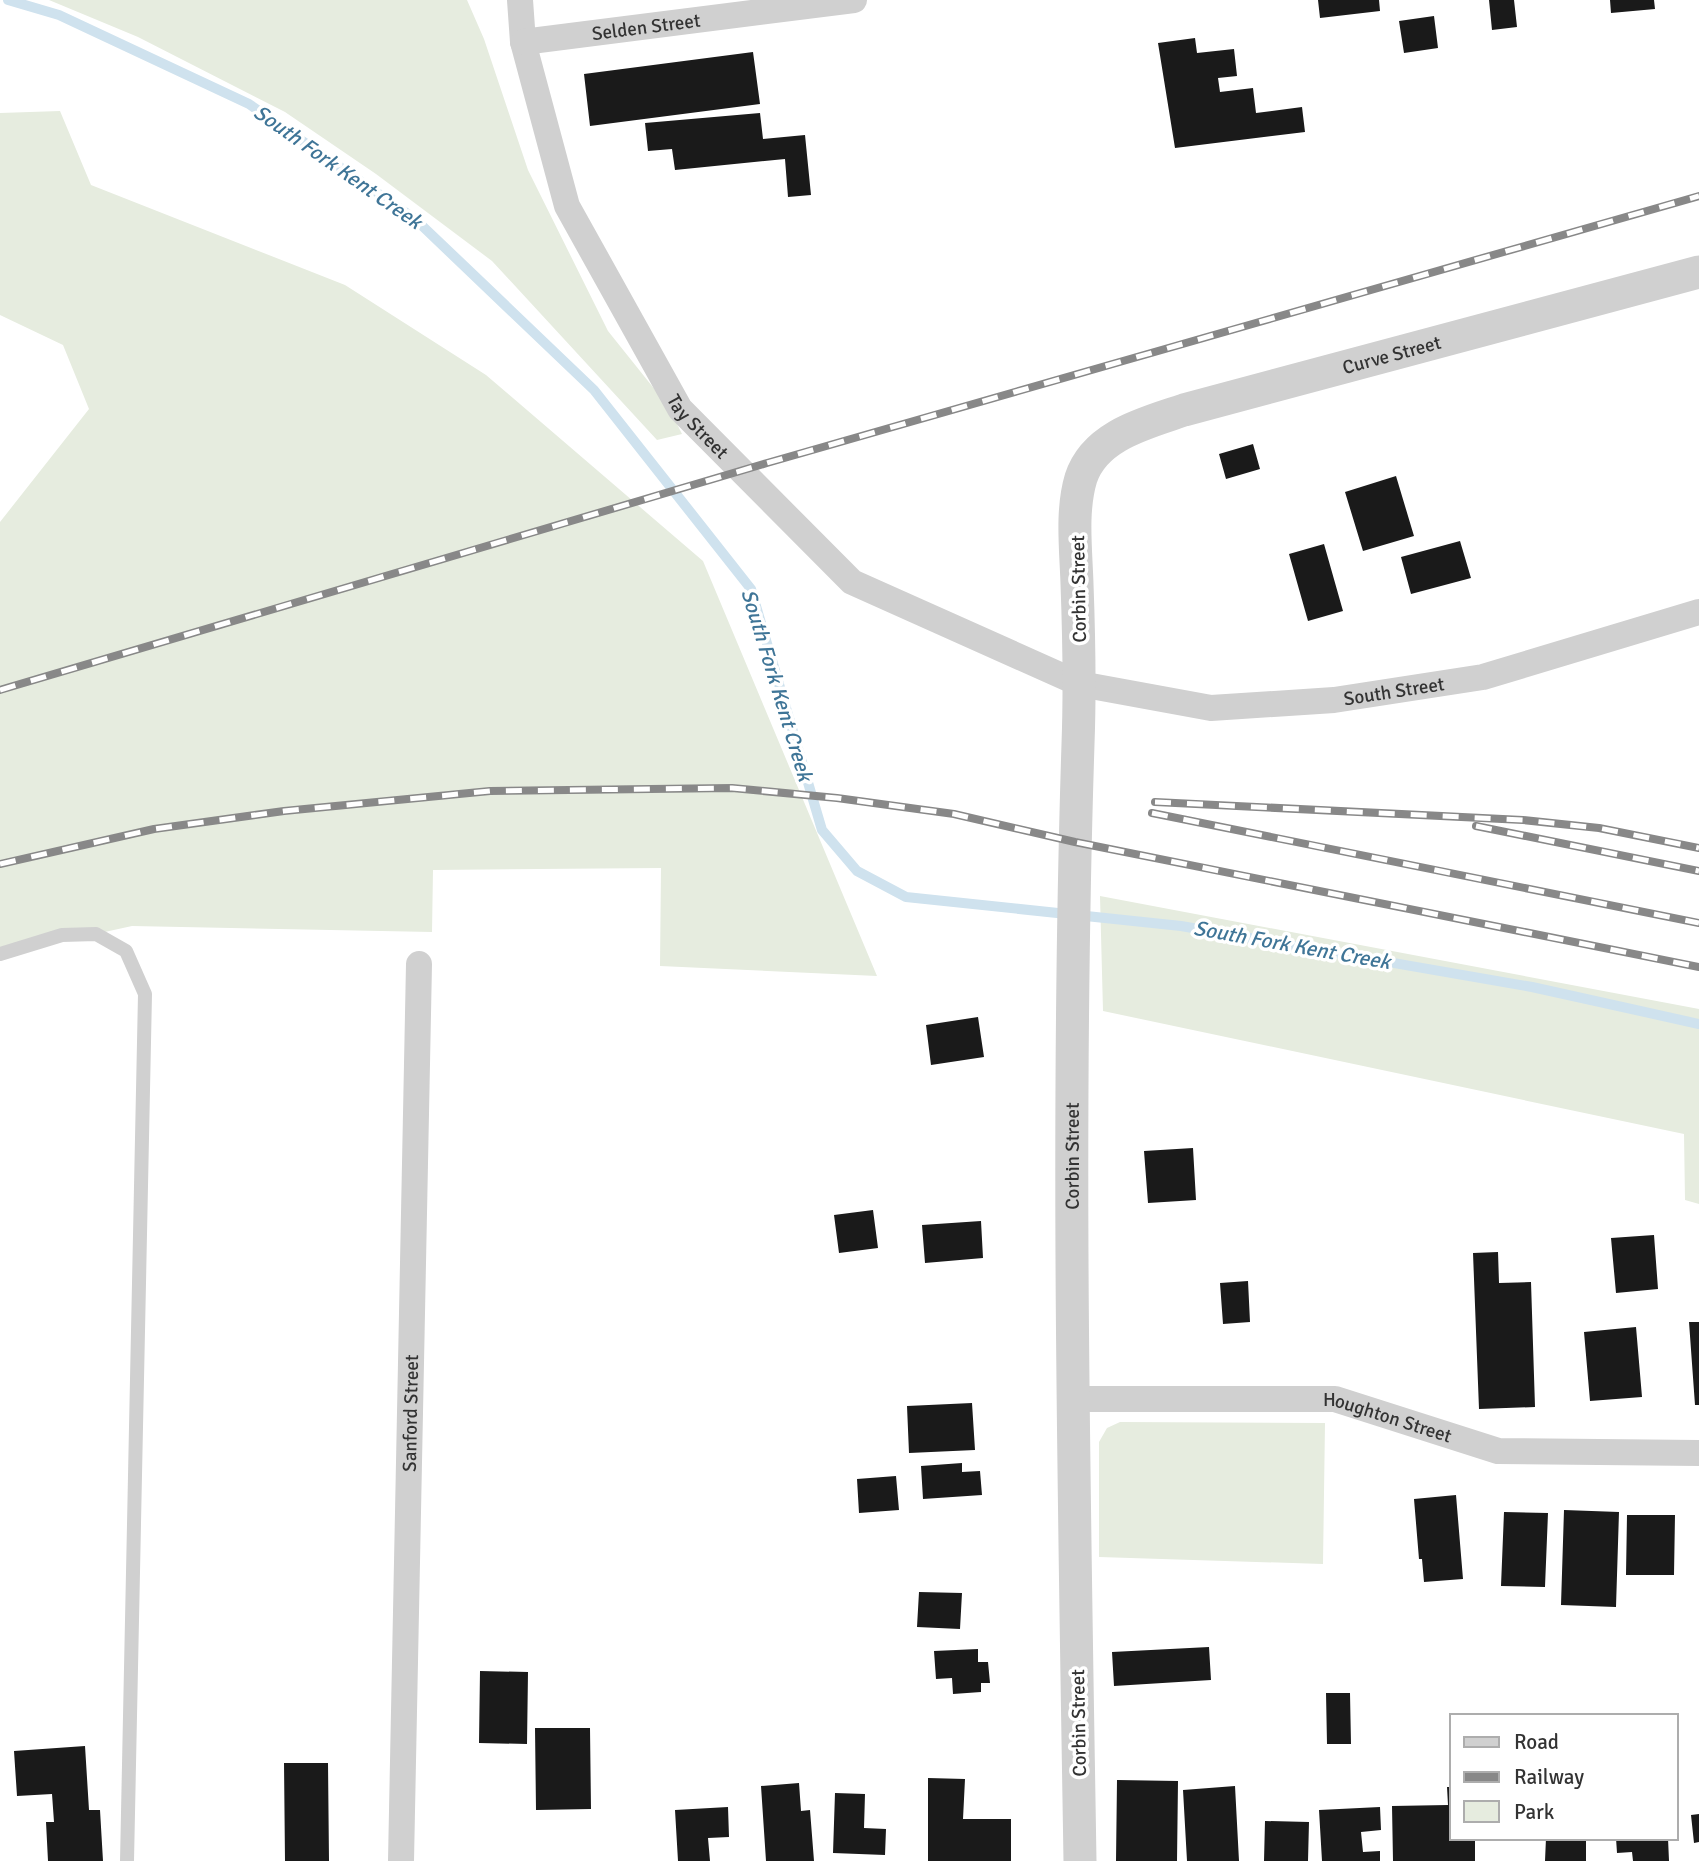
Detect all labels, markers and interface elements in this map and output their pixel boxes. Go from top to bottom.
street label: Selden Street [590,9,702,46]
water label: South Fork Kent Creek [249,99,429,236]
street label: Curve Street [1340,331,1444,380]
street label: Tay Street [661,390,734,464]
street label: Corbin Street [1066,535,1092,643]
water label: South Fork Kent Creek [735,586,819,786]
street label: South Street [1342,672,1446,711]
water label: South Fork Kent Creek [1192,915,1395,976]
street label: Corbin Street [1061,1102,1085,1210]
street label: Sanford Street [398,1354,424,1472]
street label: Houghton Street [1323,1388,1455,1449]
street label: Corbin Street [1066,1669,1092,1777]
legend [1450,1714,1678,1840]
text: Road [1514,1729,1559,1755]
text: Railway [1514,1764,1584,1790]
text: Park [1514,1799,1555,1825]

